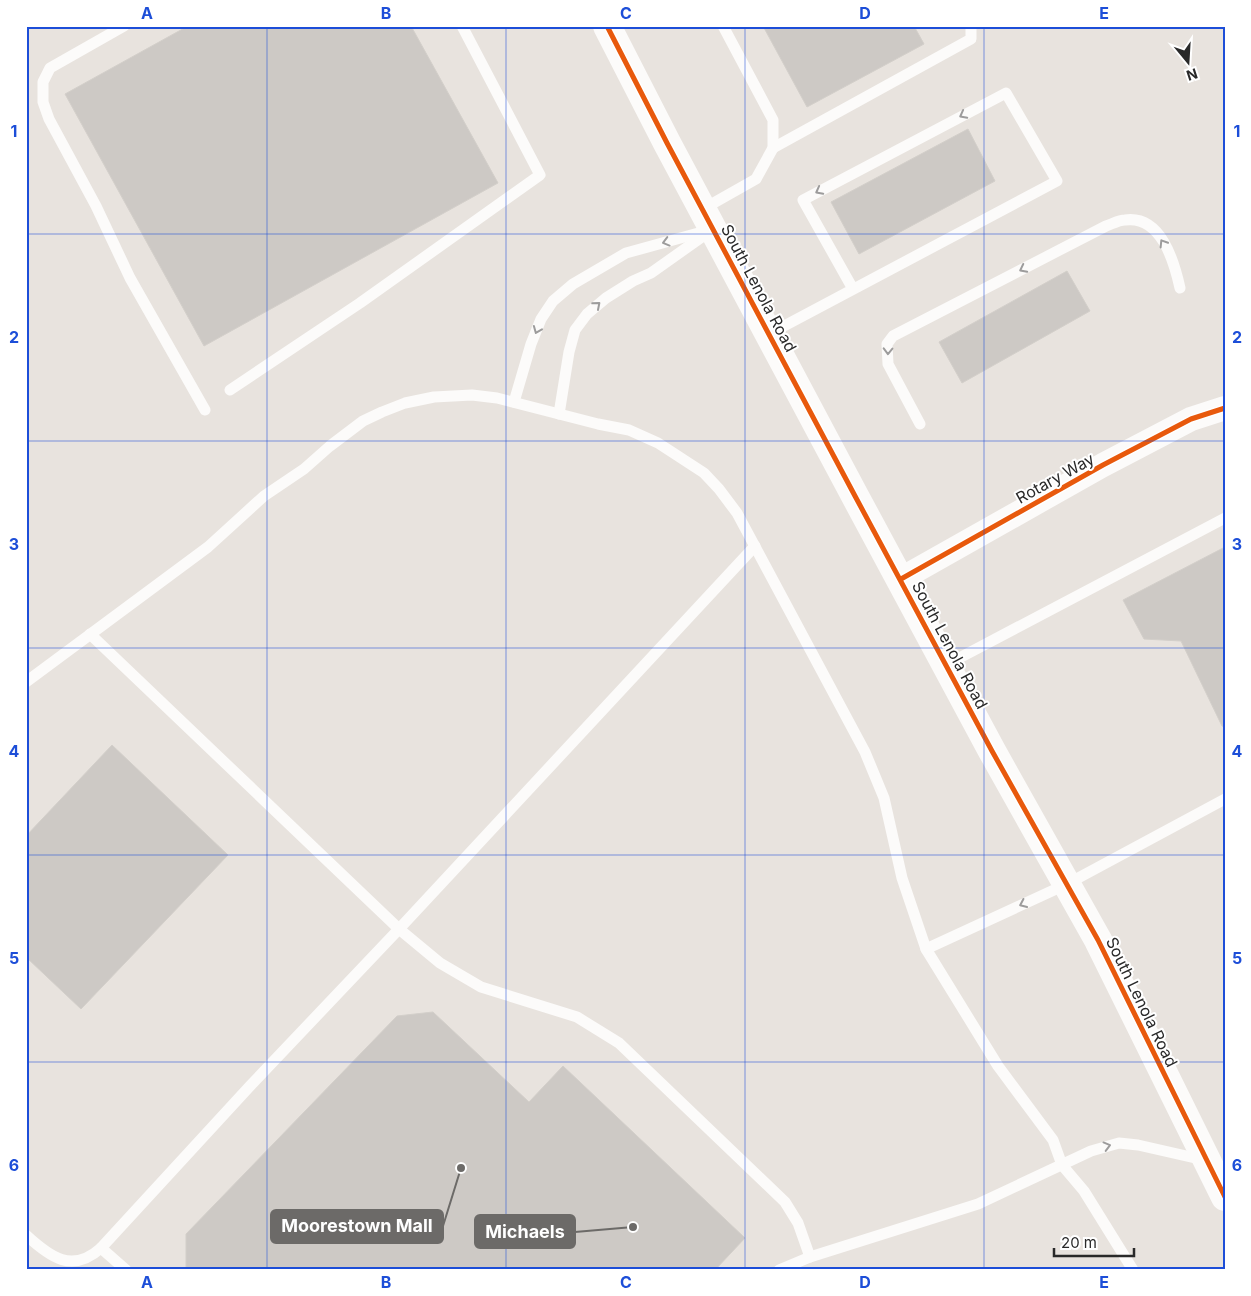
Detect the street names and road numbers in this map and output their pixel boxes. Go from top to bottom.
street label: South Lenola Road [717,221,801,355]
street label: Rotary Way [1012,448,1098,508]
street label: South Lenola Road [908,578,992,712]
street label: South Lenola Road [1102,934,1182,1070]

